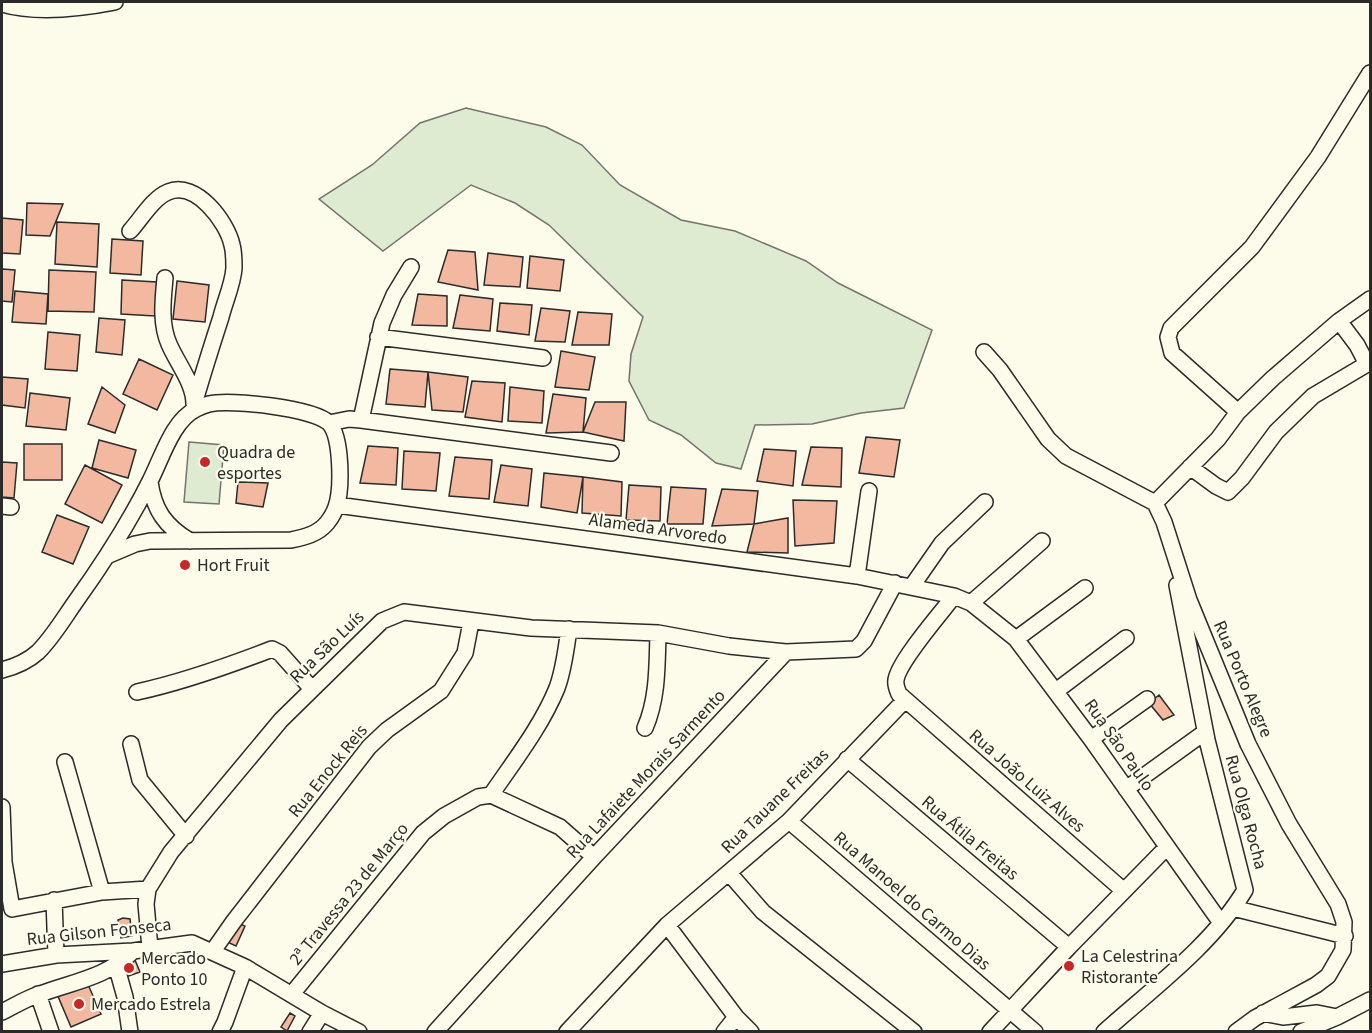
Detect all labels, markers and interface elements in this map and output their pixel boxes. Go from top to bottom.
place label: Quadra de esportes [217,440,295,486]
marker: Quadra de esportes [198,455,212,469]
street label: Alameda Arvoredo [587,507,729,551]
place label: Hort Fruit [197,553,270,578]
marker: Hort Fruit [178,558,192,572]
street label: Rua São Luís [284,605,370,689]
street label: Rua Porto Alegre [1207,617,1279,741]
street label: Rua Lafaiete Morais Sarmento [561,684,731,864]
street label: Rua São Paulo [1078,694,1160,796]
street label: Rua Enock Reis [283,719,373,823]
street label: Rua João Luiz Alves [964,724,1090,838]
street label: Rua Tauane Freitas [715,743,835,859]
street label: Rua Olga Rocha [1219,752,1273,872]
street label: Rua Átila Freitas [916,790,1024,886]
street label: 2ª Travessa 23 de Março [283,817,415,971]
street label: Rua Manoel do Carmo Dias [828,826,996,976]
street label: Rua Gilson Fonseca [25,912,173,952]
place label: La Celestrina Ristorante [1081,944,1178,990]
place label: Mercado Ponto 10 [141,946,208,992]
marker: La Celestrina Ristorante [1062,959,1076,973]
marker: Mercado Ponto 10 [122,961,136,975]
place label: Mercado Estrela [91,992,211,1017]
marker: Mercado Estrela [72,997,86,1011]

